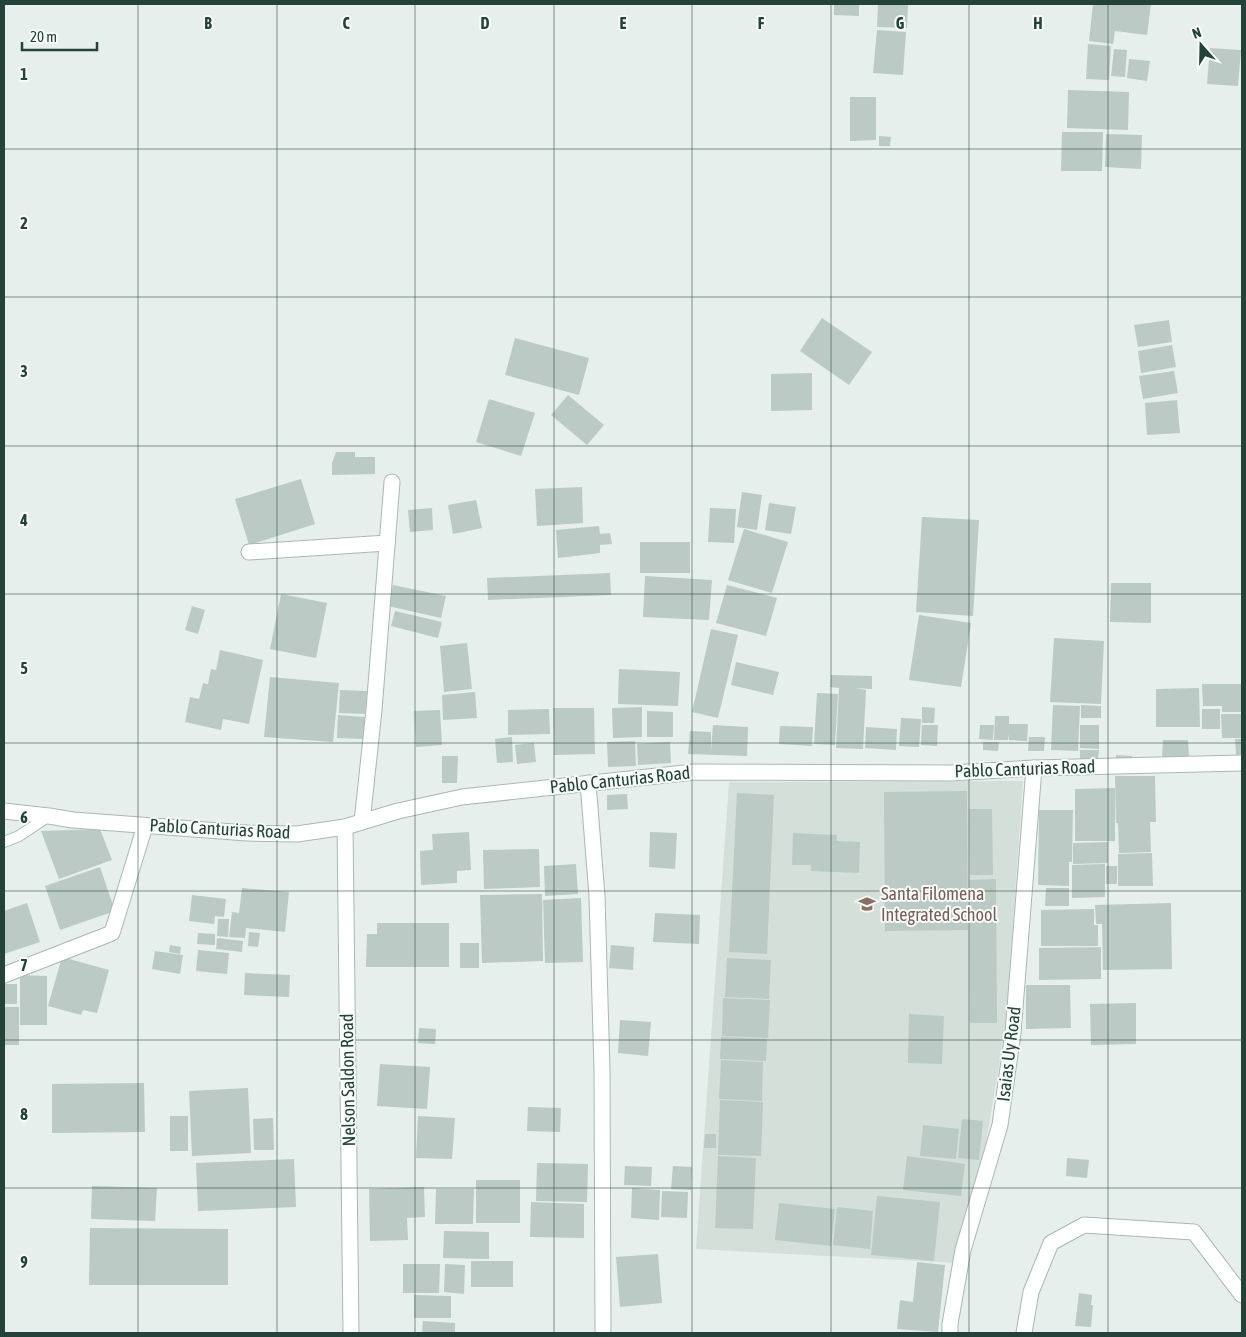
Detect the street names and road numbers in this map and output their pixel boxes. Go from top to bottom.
street label: Pablo Canturias Road [954,756,1096,781]
street label: Pablo Canturias Road [549,762,691,797]
street label: Pablo Canturias Road [149,814,291,843]
street label: Isaias Uy Road [992,1005,1025,1103]
street label: Nelson Saldon Road [336,1014,359,1147]

